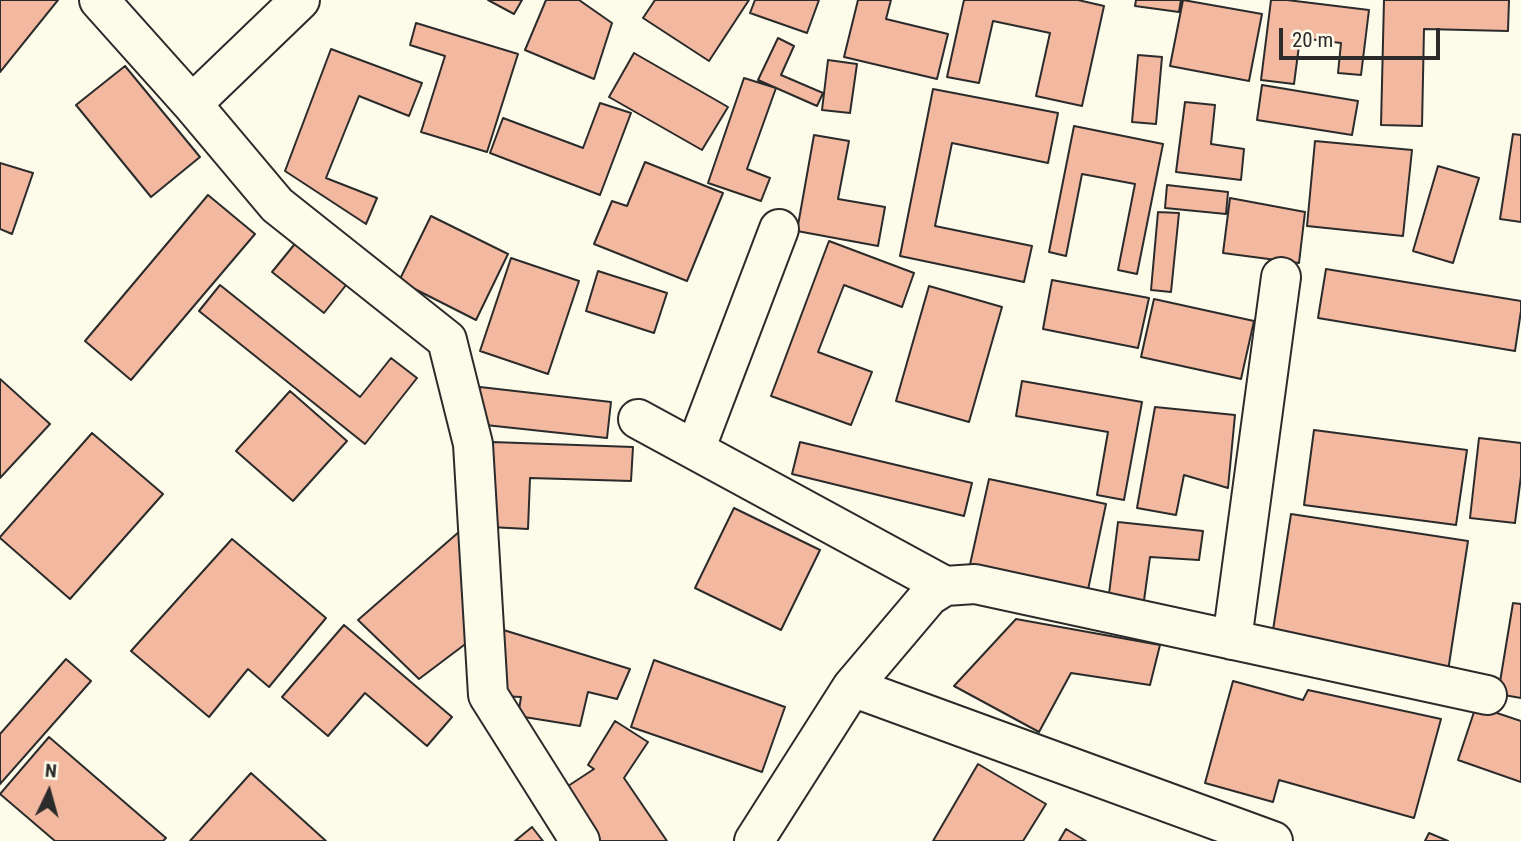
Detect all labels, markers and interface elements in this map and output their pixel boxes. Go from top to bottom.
scale bar [1283,14,1444,58]
text: 20 m [1292,28,1333,52]
north arrow [14,757,84,827]
text: N [44,759,58,783]

